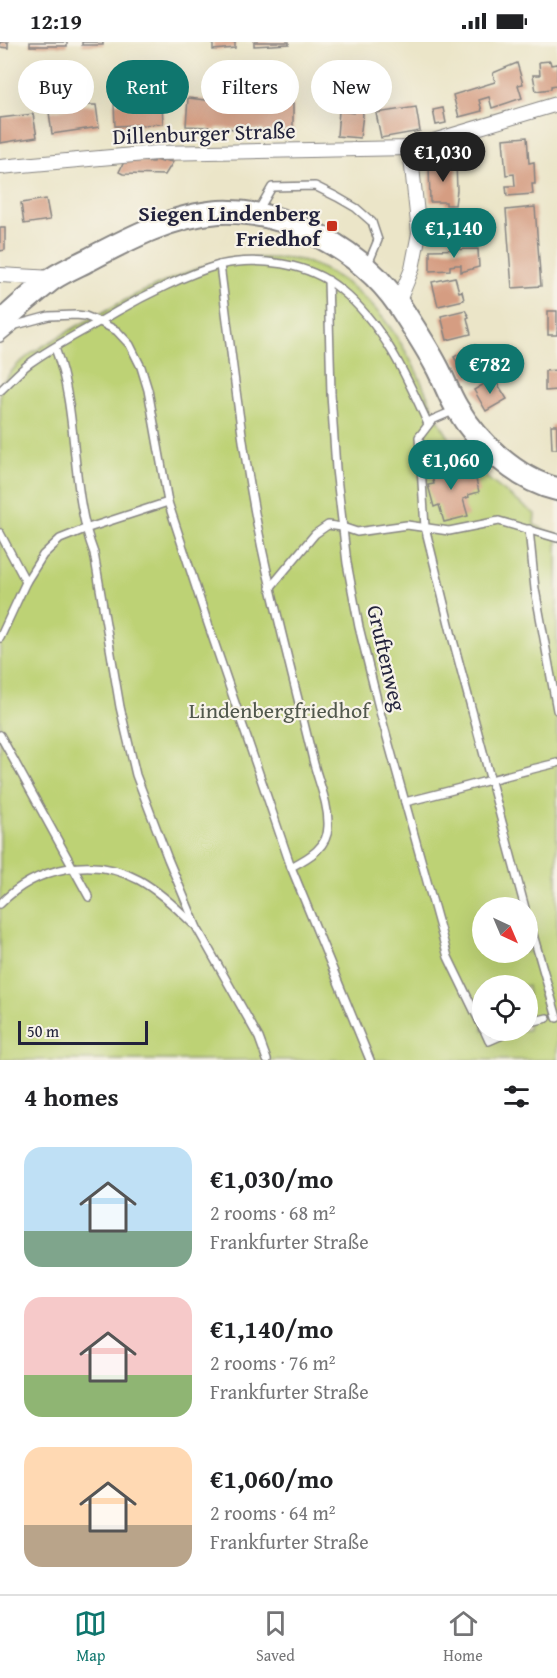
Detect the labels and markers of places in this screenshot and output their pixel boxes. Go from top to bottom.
pin: €1,030 [394,132,492,183]
place label: Siegen Lindenberg Friedhof [138,197,322,254]
pin: €1,140 [405,208,503,259]
marker: Siegen Lindenberg Friedhof [325,219,339,233]
pin: €782 [454,344,526,395]
pin: €1,060 [402,440,500,491]

